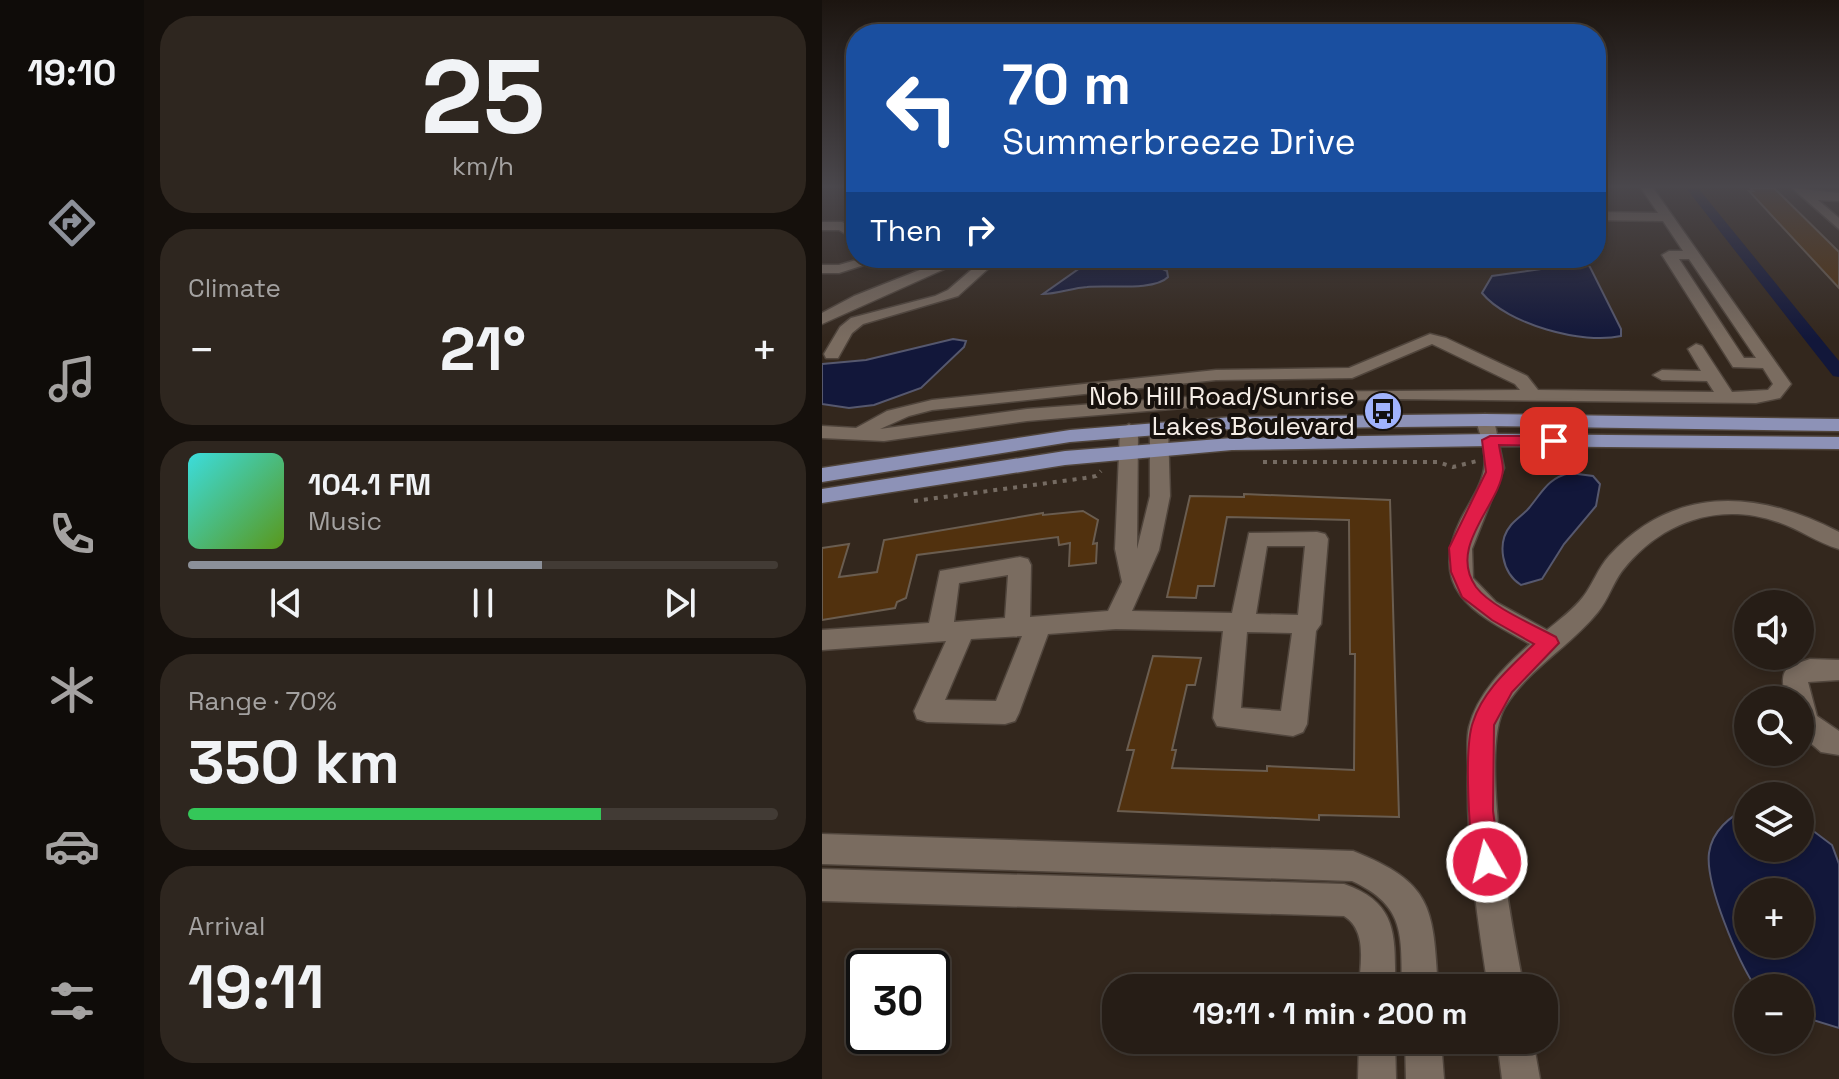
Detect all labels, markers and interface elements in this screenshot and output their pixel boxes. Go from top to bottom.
text: 25 [421,31,545,163]
text: 70 m [1002,49,1131,120]
text: 19:10 [28,50,116,96]
icon: left [870,56,974,160]
text: Summerbreeze Drive [1002,119,1356,165]
text: km/h [452,149,514,183]
icon: directions [44,195,100,251]
icon: right [958,208,1002,252]
text: Then [870,211,942,250]
text: Climate [188,271,281,305]
text: 21° [440,311,526,388]
text: − [188,322,215,378]
text: + [751,322,778,378]
icon: music [44,351,100,407]
place label: Nob Hill Road/Sunrise Lakes Boulevard [1089,379,1355,443]
bus stop icon: Nob Hill Road/Sunrise Lakes Boulevard [1362,390,1404,432]
pin [1520,407,1588,475]
icon: arrive [1532,419,1576,463]
text: 104.1 FM [308,465,431,504]
text: Music [308,504,382,538]
icon: phone [44,506,100,562]
icon: previous [264,581,308,625]
icon: pause [461,581,505,625]
icon: next [658,581,702,625]
map controls [1734,590,1814,1054]
button: sound [1734,590,1814,670]
icon: climate [44,662,100,718]
text: Range · 70% [188,684,337,718]
button: search [1734,686,1814,766]
text: 350 km [188,724,400,801]
button: layers [1734,782,1814,862]
icon: car [44,818,100,874]
position arrow [1445,820,1529,904]
button: + [1734,878,1814,958]
text: Arrival [188,909,265,943]
text: 19:11 [188,949,324,1026]
speed limit sign: 30 [846,950,950,1054]
icon: filters [44,973,100,1029]
button: − [1734,974,1814,1054]
text: 19:11 · 1 min · 200 m [1193,994,1467,1033]

